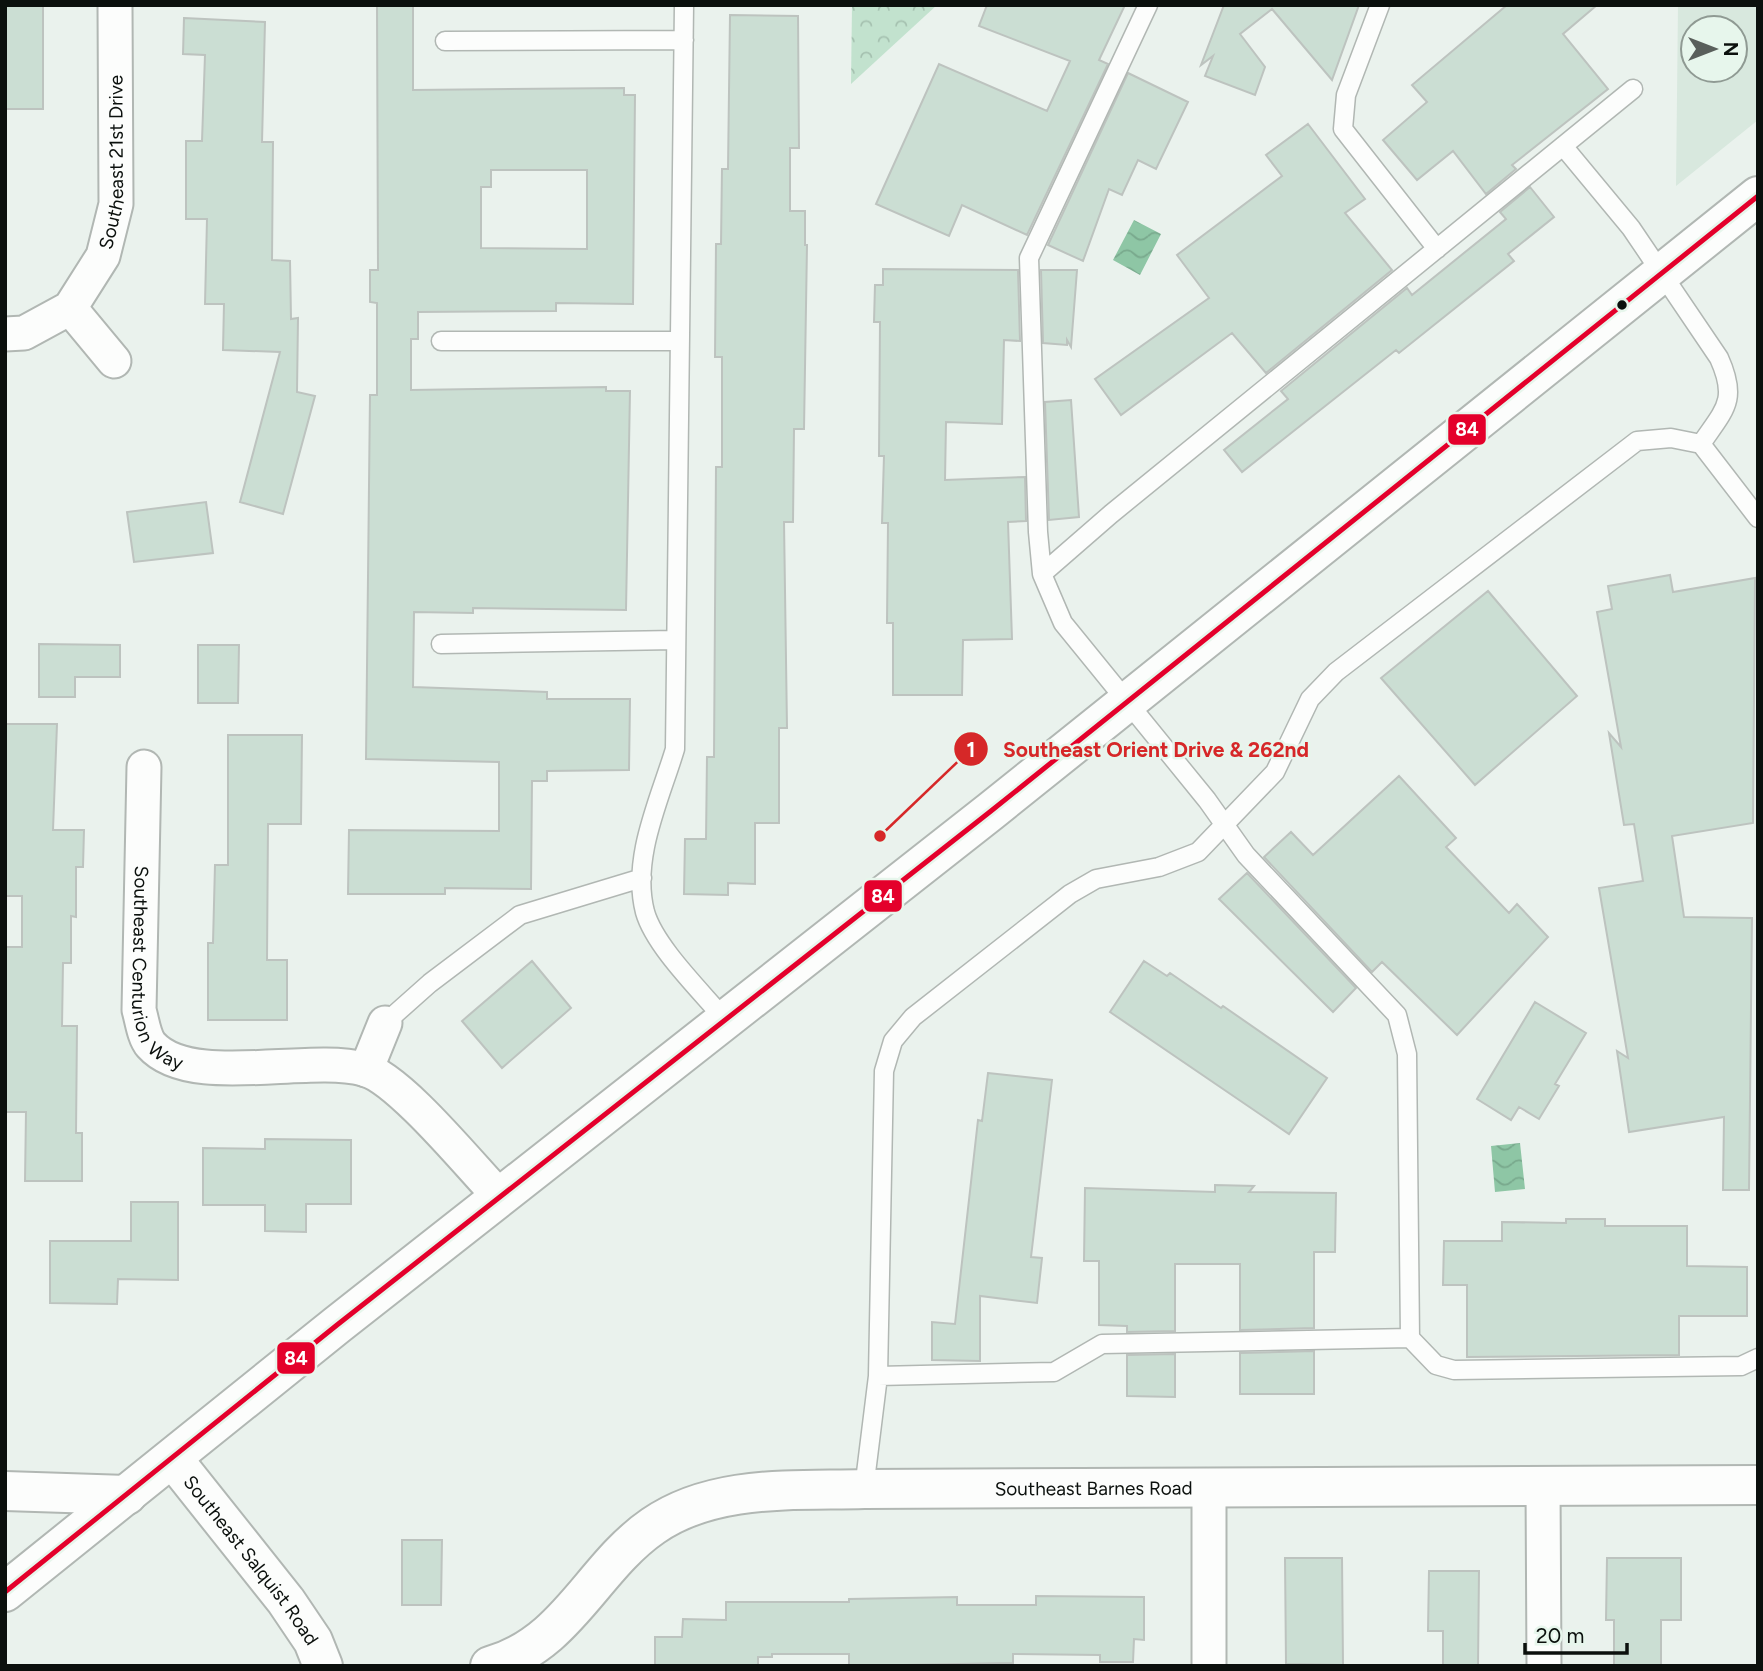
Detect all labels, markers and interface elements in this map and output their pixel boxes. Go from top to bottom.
north arrow [1679,14,1749,84]
text: N [1719,42,1742,56]
street label: Southeast 21st Drive [94,75,128,252]
unlabelled marker [1615,298,1629,312]
line badge: 84 [1447,413,1487,446]
text: 84 [1455,418,1479,441]
callout: Southeast Orient Drive & 262nd [954,728,1323,770]
text: 1 [967,737,975,762]
text: Southeast Orient Drive & 262nd [1003,737,1309,762]
street label: Southeast Centurion Way [128,865,186,1074]
line badge: 84 [863,879,903,913]
text: 84 [871,885,895,908]
line badge: 84 [276,1341,316,1375]
text: 84 [284,1347,308,1370]
street label: Southeast Salquist Road [179,1471,324,1649]
street label: Southeast Barnes Road [995,1476,1193,1500]
scale bar [1525,1612,1626,1656]
text: 20 m [1536,1623,1584,1648]

